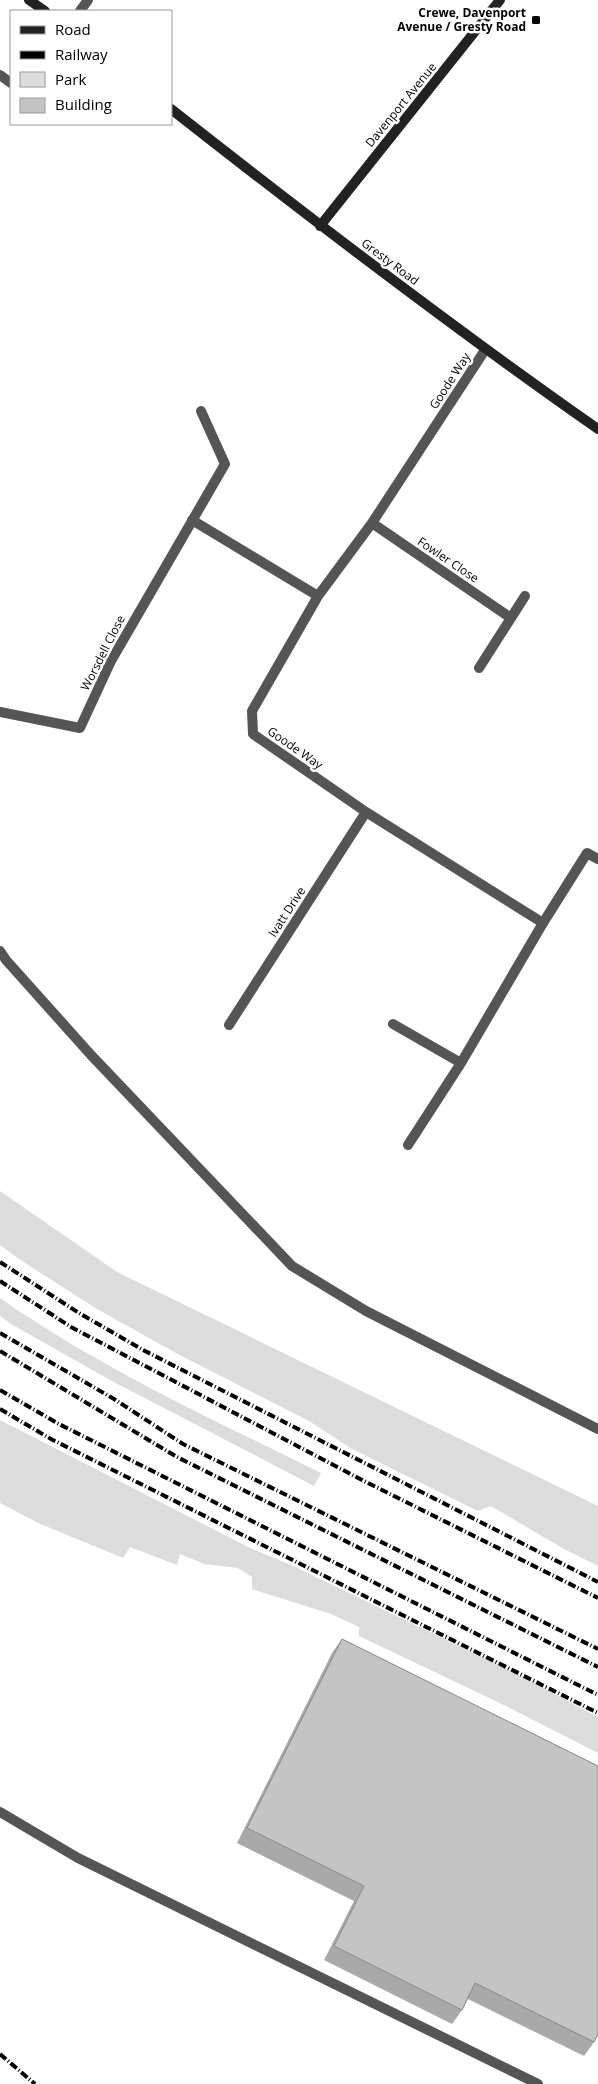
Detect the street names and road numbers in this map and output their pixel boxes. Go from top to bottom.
street label: Davenport Avenue [361,59,440,150]
street label: Gresty Road [358,234,423,289]
street label: Goode Way [425,348,475,412]
street label: Fowler Close [414,533,483,587]
street label: Worsdell Close [76,612,129,693]
street label: Goode Way [264,722,327,774]
street label: Ivatt Drive [264,883,309,940]

